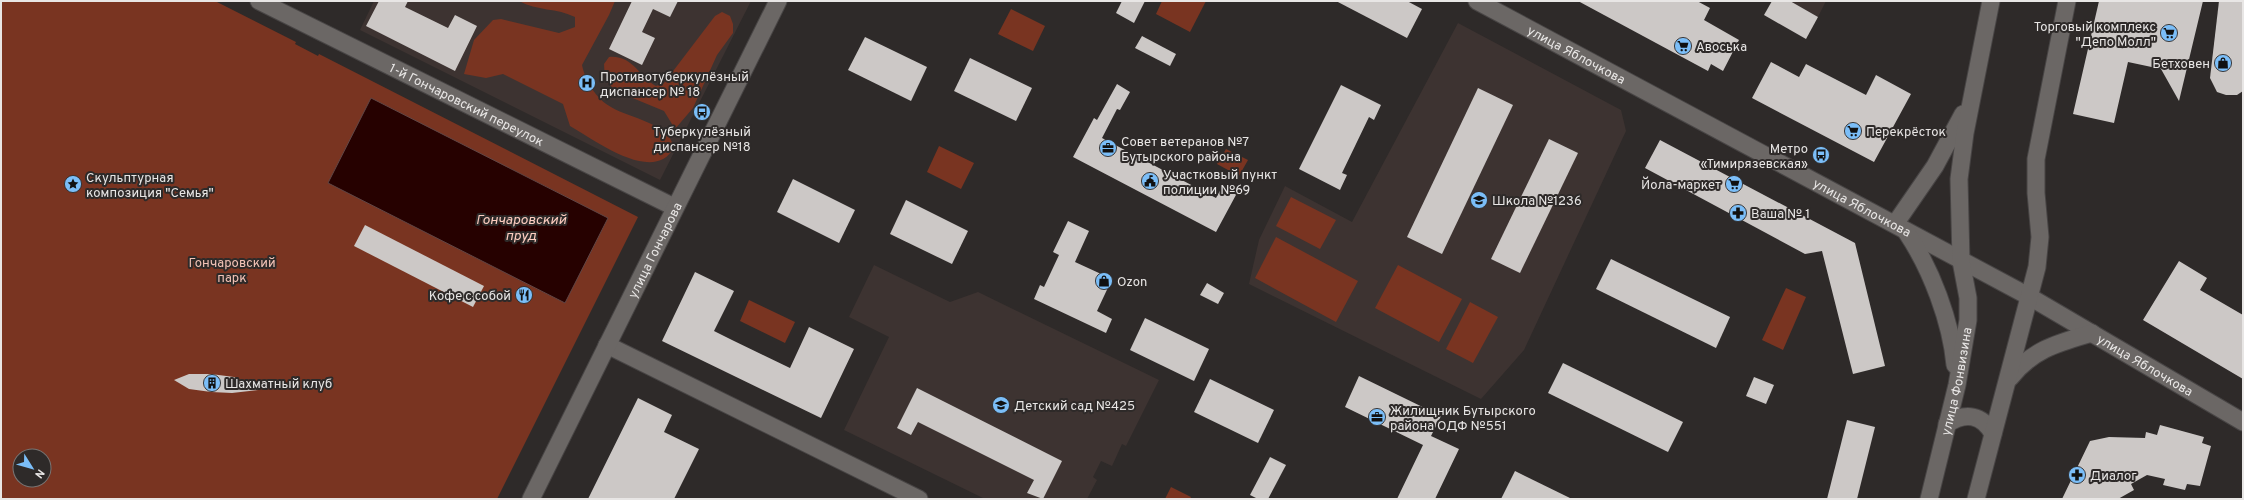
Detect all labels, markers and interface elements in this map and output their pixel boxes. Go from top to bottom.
place label: Торговый комплекс "Депо Молл" [2034,20,2156,51]
street label: улица Яблочкова [1524,23,1627,89]
supermarket icon: Торговый комплекс "Депо Молл" [2159,23,2179,43]
supermarket icon: Авоська [1673,36,1693,56]
place label: Авоська [1696,40,1747,56]
shop icon: Бетховен [2213,53,2233,73]
place label: Бетховен [2152,57,2210,73]
street label: 1-й Гончаровский переулок [386,61,546,151]
place label: Противотуберкулёзный диспансер № 18 [600,70,749,101]
hospital icon: Противотуберкулёзный диспансер № 18 [577,73,597,93]
bus stop icon: Туберкулёзный диспансер №18 [692,102,712,122]
supermarket icon: Перекрёсток [1843,121,1863,141]
place label: Туберкулёзный диспансер №18 [653,125,751,156]
place label: Перекрёсток [1866,125,1946,141]
place label: Совет ветеранов №7 Бутырского района [1121,135,1249,166]
office icon: Совет ветеранов №7 Бутырского района [1098,138,1118,158]
place label: Метро «Тимирязевская» [1700,142,1808,173]
bus stop icon: Метро «Тимирязевская» [1811,145,1831,165]
place label: Участковый пункт полиции №69 [1163,168,1277,199]
place label: Скульптурная композиция "Семья" [86,171,214,202]
public building icon: Участковый пункт полиции №69 [1140,171,1160,191]
place icon: Скульптурная композиция "Семья" [63,174,83,194]
supermarket icon: Йола-маркет [1724,174,1744,194]
place label: Йола-маркет [1641,176,1721,194]
street label: улица Яблочкова [1810,176,1913,242]
school or university icon: Школа №1236 [1469,190,1489,210]
place label: Школа №1236 [1492,194,1582,210]
street label: улица Гончарова [626,200,687,302]
pharmacy icon: Ваша № 1 [1728,203,1748,223]
place label: Ваша № 1 [1751,207,1810,223]
water label: Гончаровский пруд [476,212,567,245]
park label: Гончаровский парк [188,256,276,287]
shop icon: Ozon [1094,271,1114,291]
place label: Ozon [1117,275,1147,291]
restaurant icon: Кофе с собой [514,285,534,305]
place label: Кофе с собой [429,289,511,305]
street label: улица Фонвизина [1939,326,1977,437]
street label: улица Яблочкова [2093,332,2195,401]
building icon: Шахматный клуб [202,373,222,393]
place label: Шахматный клуб [225,377,332,393]
school or university icon: Детский сад №425 [991,395,1011,415]
place label: Детский сад №425 [1014,399,1135,415]
place label: Жилищник Бутырского района ОДФ №551 [1390,404,1536,435]
office icon: Жилищник Бутырского района ОДФ №551 [1367,407,1387,427]
north arrow [12,448,52,488]
pharmacy icon: Диалог [2067,465,2087,485]
text: N [31,466,47,481]
place label: Диалог [2090,469,2137,485]

